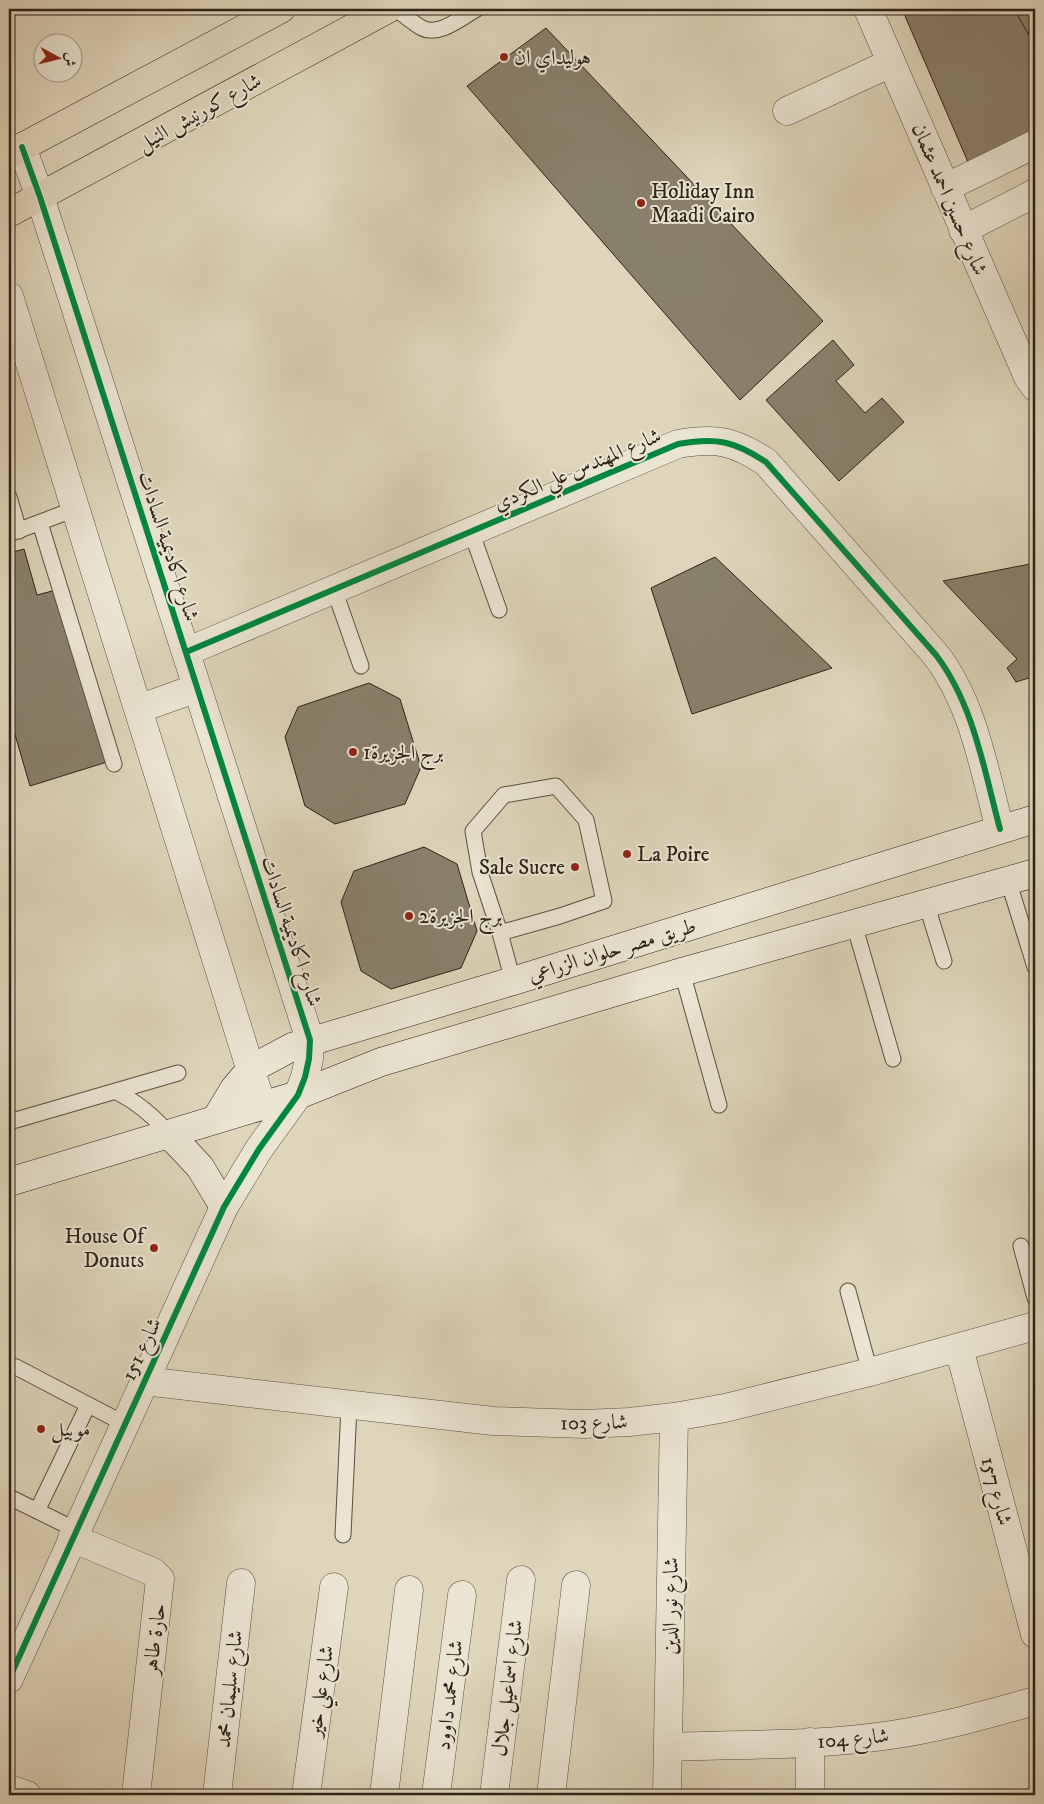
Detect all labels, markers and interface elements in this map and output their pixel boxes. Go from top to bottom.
north arrow [32,32,82,82]
place label: هوليداي ان [514,45,591,73]
text: ش [60,51,80,68]
marker: هوليداي ان [498,51,510,63]
street label: شارع كورنيش النيل [133,68,268,161]
street label: شارع حسين احمد عثمان [902,119,993,281]
place label: Holiday Inn Maadi Cairo [651,179,755,229]
marker: Holiday Inn Maadi Cairo [635,197,647,209]
street label: شارع المهندس علي الكردي [490,423,667,523]
street label: شارع اكاديمية السادات [128,468,205,626]
place label: برج الجزيرة1 [363,740,444,771]
marker: برج الجزيرة1 [347,746,359,758]
place label: La Poire [637,842,710,868]
marker: La Poire [621,848,633,860]
street label: شارع اكاديمية السادات [251,853,328,1011]
place label: Sale Sucre [479,855,565,881]
marker: Sale Sucre [569,861,581,873]
place label: برج الجزيرة2 [419,904,502,935]
marker: برج الجزيرة2 [403,910,415,922]
street label: طريق مصر حلوان الزراعي [525,913,700,992]
place label: House Of Donuts [65,1224,147,1274]
marker: House Of Donuts [148,1242,160,1254]
street label: شارع 151 [116,1314,171,1387]
street label: شارع 103 [560,1409,628,1441]
place label: موبيل [51,1417,90,1444]
marker: موبيل [35,1423,47,1435]
street label: شارع 157 [971,1454,1018,1529]
street label: شارع نور الدين [657,1557,689,1655]
street label: حارة طاهر [137,1602,172,1678]
street label: شارع اسماعيل جلال [487,1618,533,1759]
street label: شارع سليمان محمد [211,1629,253,1750]
street label: شارع محمد داوود [430,1638,474,1752]
street label: شارع علي خير [301,1644,346,1741]
street label: شارع 104 [816,1723,890,1759]

